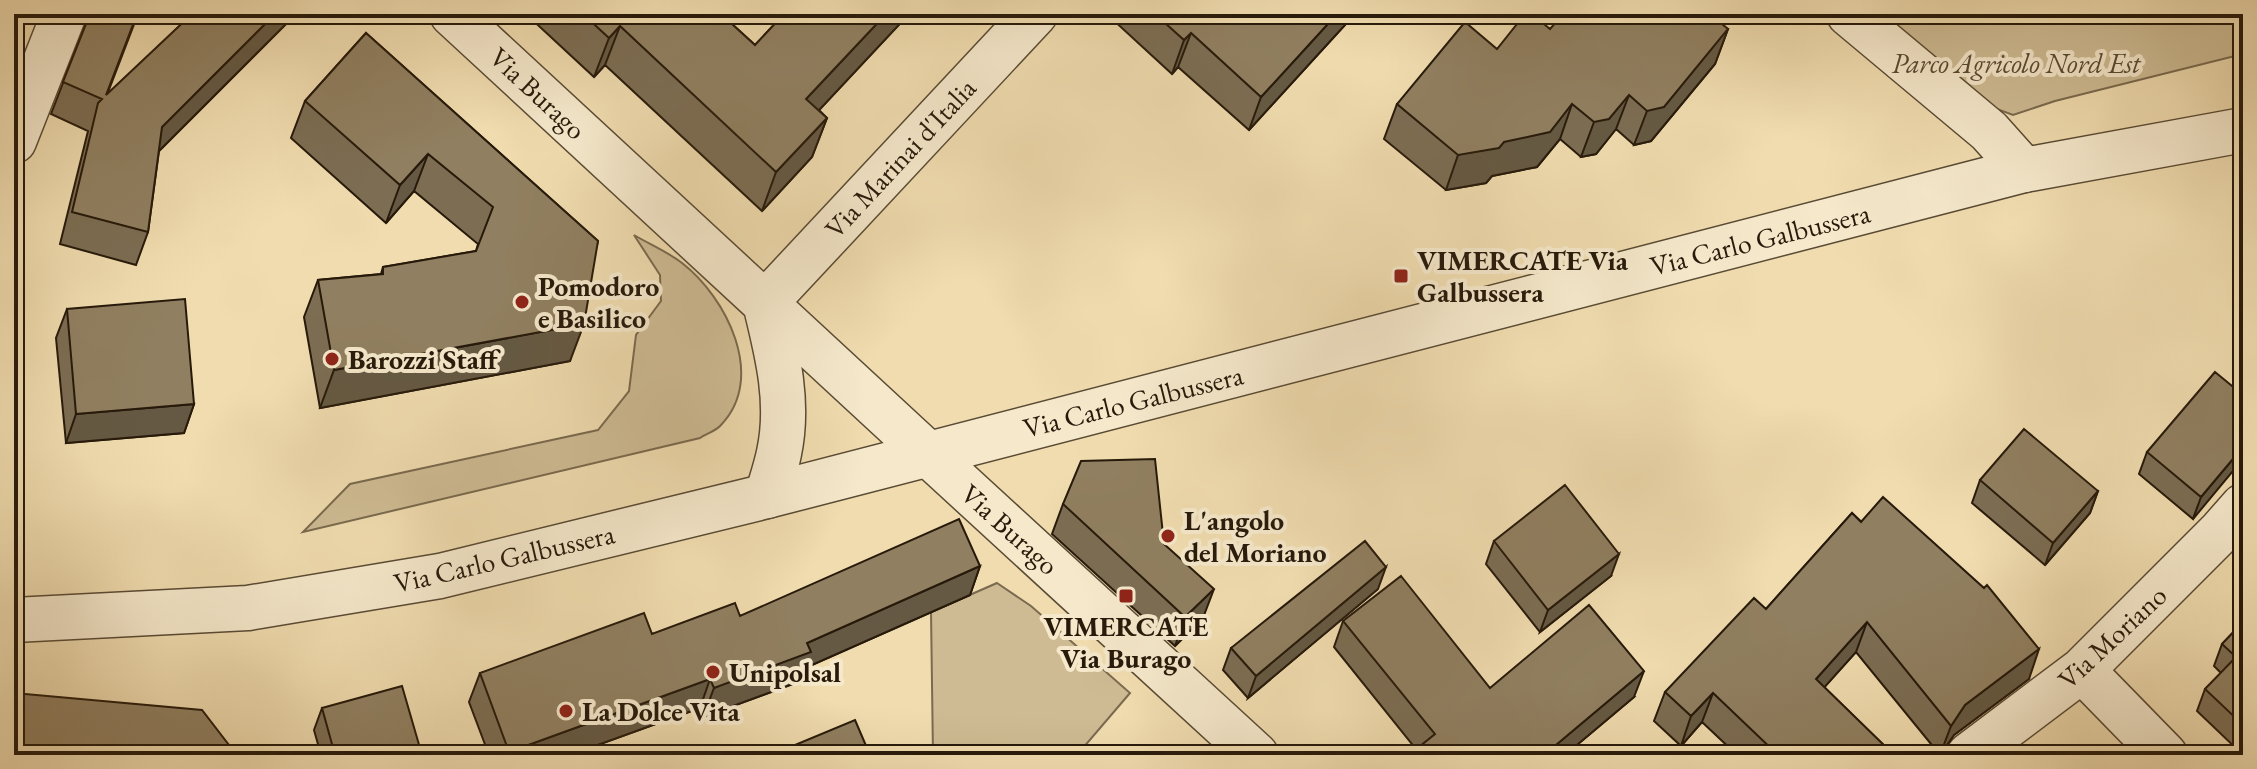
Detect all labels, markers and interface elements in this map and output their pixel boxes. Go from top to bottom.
street label: Via Burago [482,39,594,147]
park label: Parco Agricolo Nord Est [1892,45,2142,81]
street label: Via Marinai d'Italia [816,70,984,246]
street label: Via Carlo Galbussera [1646,194,1875,284]
place label: VIMERCATE Via Galbussera [1417,242,1629,310]
marker: VIMERCATE Via Galbussera [1392,267,1410,285]
place label: Pomodoro e Basilico [538,268,659,336]
marker: Pomodoro e Basilico [513,293,531,311]
place label: Barozzi Staff [348,341,501,377]
marker: Barozzi Staff [323,350,341,368]
street label: Via Carlo Galbussera [1019,356,1248,446]
street label: Via Burago [953,476,1067,582]
place label: L'angolo del Moriano [1184,502,1327,570]
street label: Via Carlo Galbussera [390,515,619,601]
marker: L'angolo del Moriano [1159,527,1177,545]
street label: Via Moriano [2050,577,2174,697]
marker: VIMERCATE Via Burago [1117,587,1135,605]
place label: VIMERCATE Via Burago [1044,608,1208,676]
place label: Unipolsal [729,654,841,690]
marker: Unipolsal [704,663,722,681]
place label: La Dolce Vita [582,693,740,729]
marker: La Dolce Vita [557,702,575,720]

